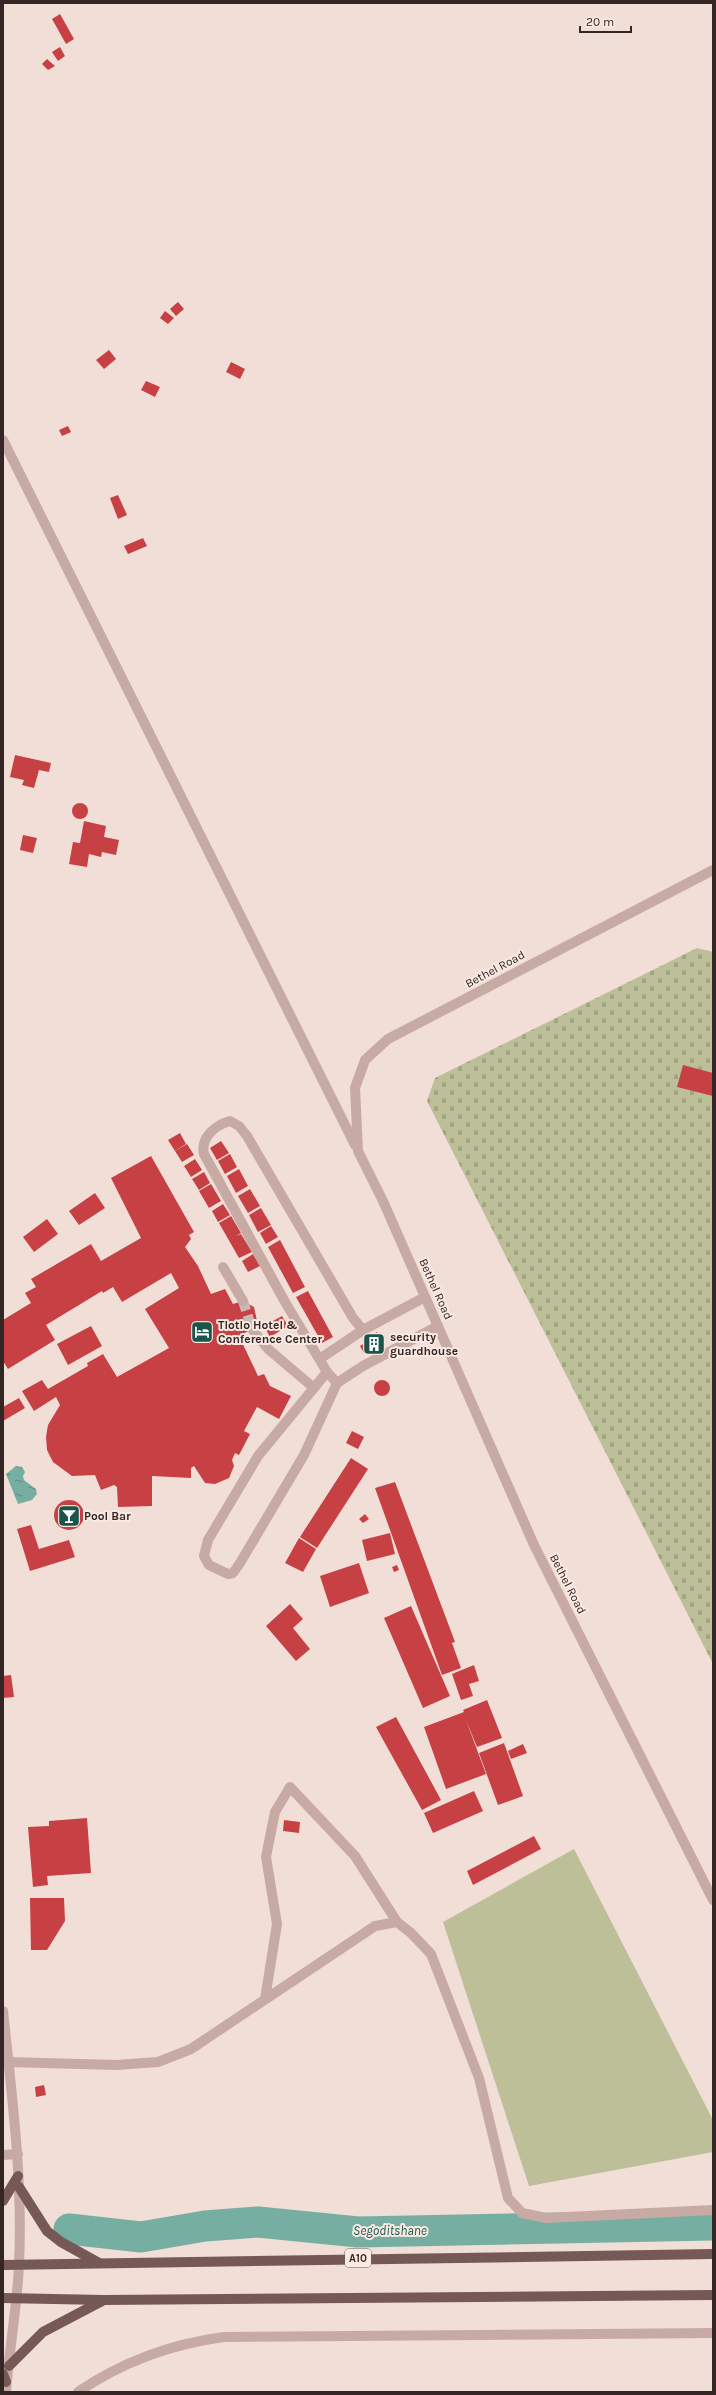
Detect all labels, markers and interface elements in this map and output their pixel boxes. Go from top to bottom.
scale bar [580,8,631,34]
text: 20 m [586,15,614,29]
street label: Bethel Road [463,947,527,991]
street label: Bethel Road [416,1256,456,1322]
place label: Tlotlo Hotel & Conference Center [218,1318,322,1346]
hotel icon: Tlotlo Hotel & Conference Center [189,1319,215,1345]
place label: security guardhouse [390,1330,458,1358]
building icon: security guardhouse [361,1331,387,1357]
bar icon: Pool Bar [56,1503,82,1529]
place label: Pool Bar [84,1509,131,1523]
street label: Bethel Road [547,1552,589,1616]
water label: Segoditshane [353,2223,427,2238]
road number: A10 [345,2249,371,2267]

